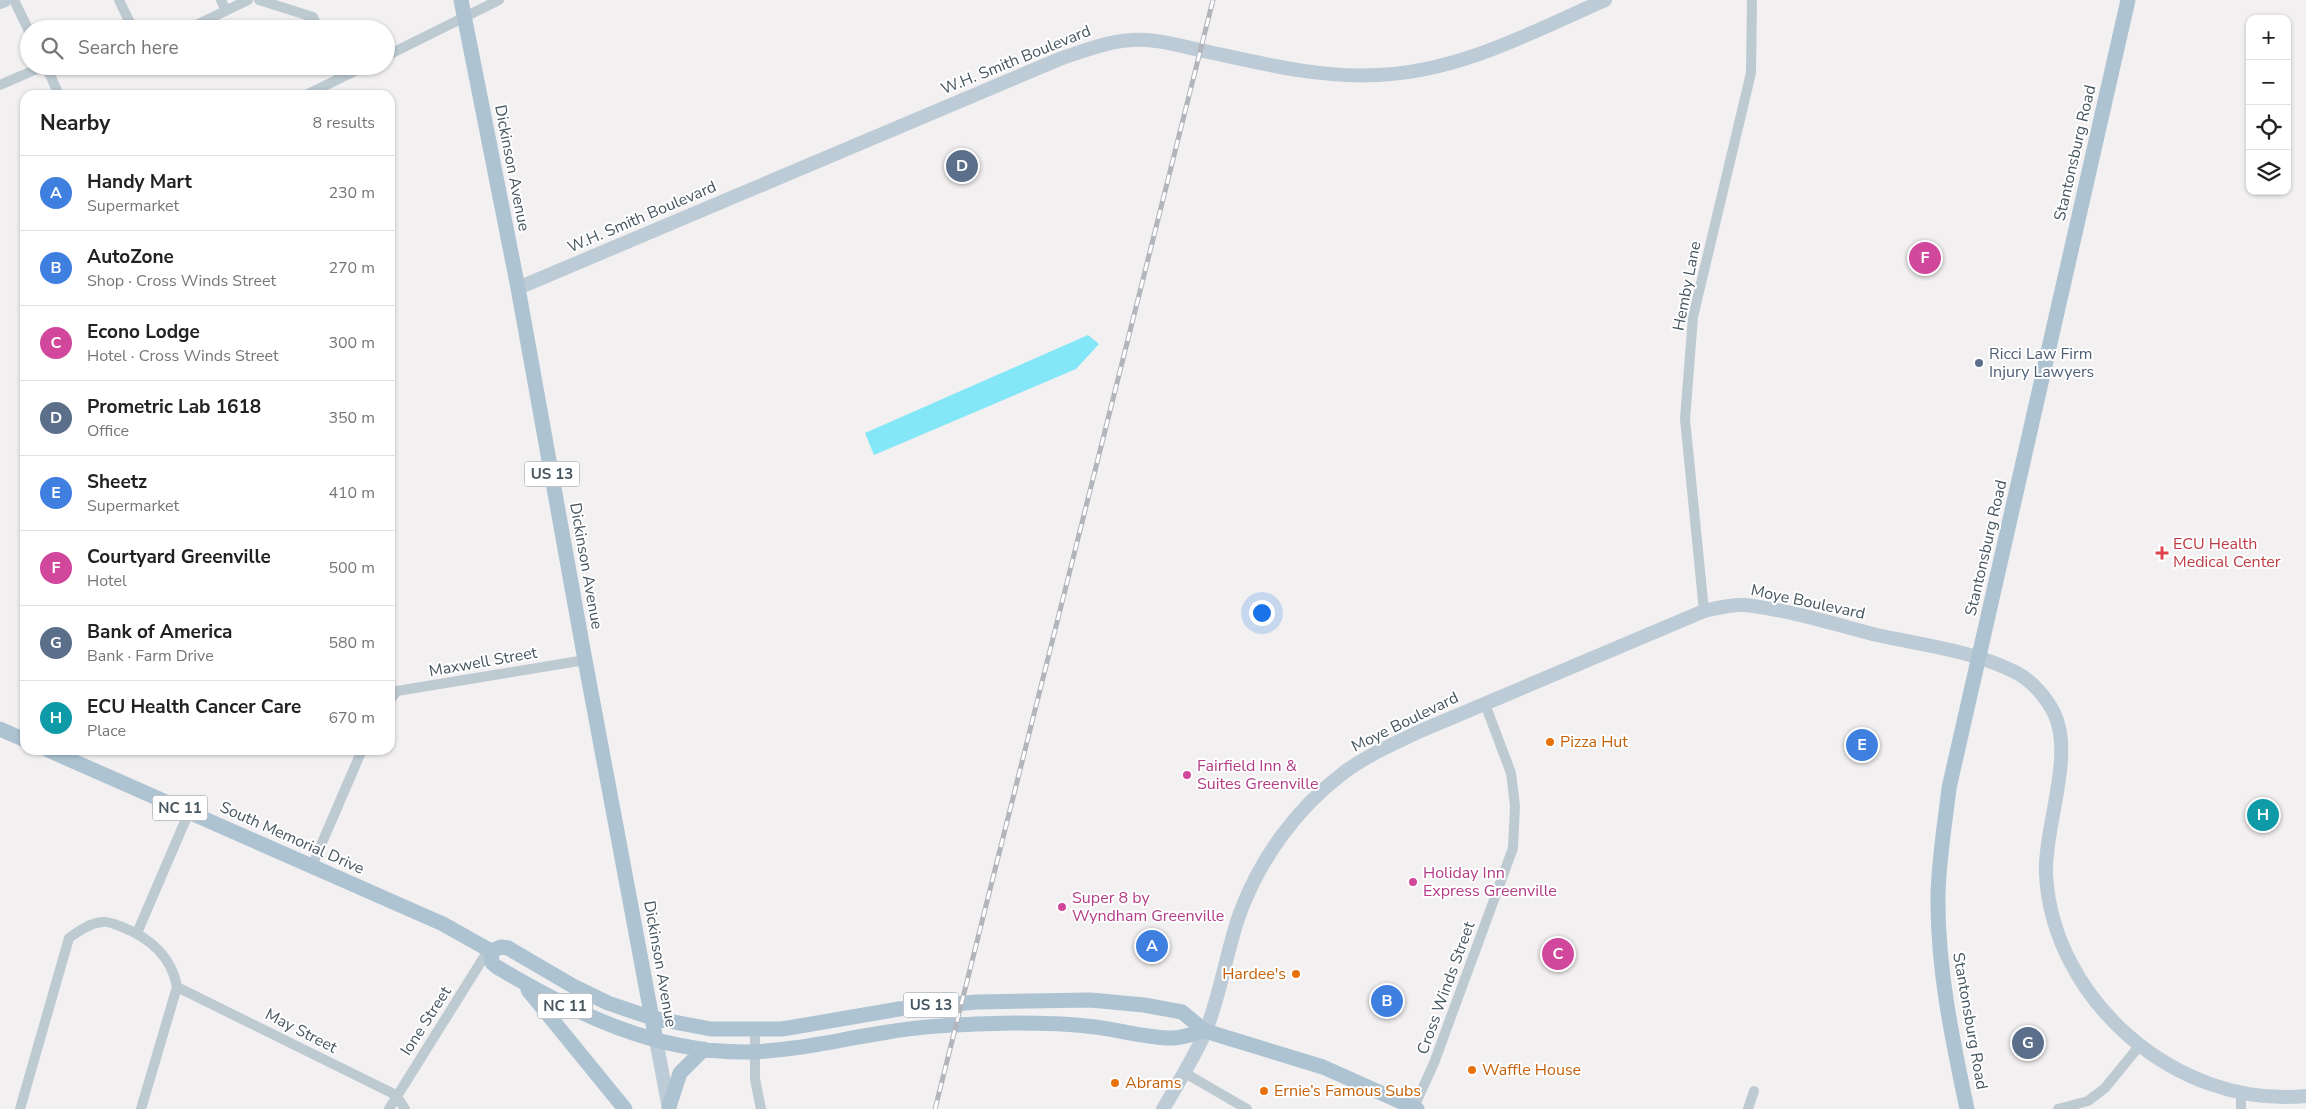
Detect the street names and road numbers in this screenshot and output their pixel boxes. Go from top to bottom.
street label: W.H. Smith Boulevard [938,20,1094,100]
street label: Stantonsburg Road [2049,83,2101,223]
street label: Dickinson Avenue [489,103,535,233]
street label: W.H. Smith Boulevard [564,176,720,258]
street label: Hemby Lane [1668,239,1706,333]
road number: US 13 [524,462,580,486]
street label: Stantonsburg Road [1960,478,2012,618]
street label: Dickinson Avenue [564,501,608,631]
street label: Moye Boulevard [1749,579,1867,625]
street label: Maxwell Street [427,642,539,682]
street label: Moye Boulevard [1348,687,1462,757]
road number: NC 11 [152,796,208,820]
street label: South Memorial Drive [216,796,368,880]
street label: Dickinson Avenue [638,899,682,1029]
street label: Cross Winds Street [1412,918,1480,1058]
street label: Stantonsburg Road [1947,951,1993,1091]
street label: Ione Street [395,982,457,1060]
road number: US 13 [904,992,958,1018]
road number: NC 11 [538,994,592,1018]
street label: May Street [261,1003,341,1059]

